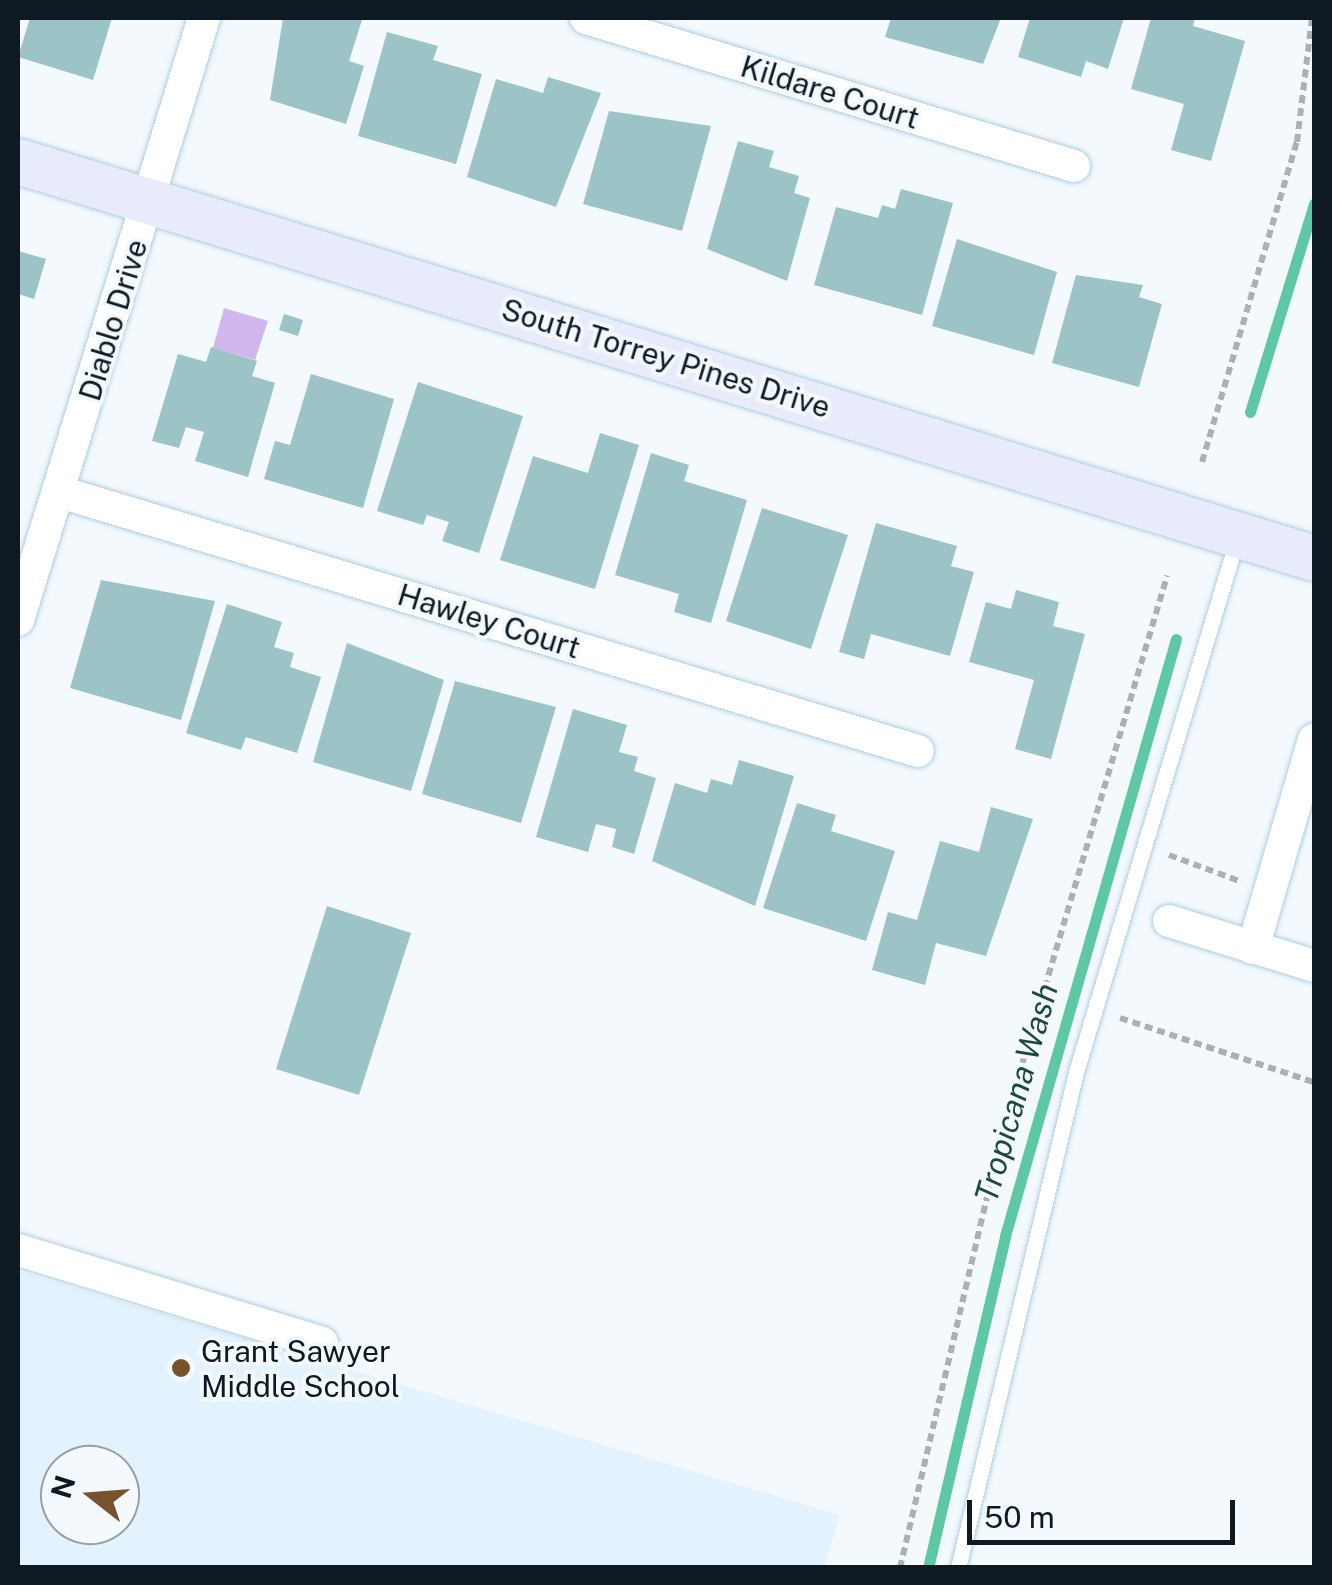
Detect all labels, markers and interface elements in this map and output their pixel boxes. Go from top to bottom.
street label: Kildare Court [736,48,924,136]
street label: Diablo Drive [71,235,155,405]
street label: South Torrey Pines Drive [497,291,835,425]
street label: Hawley Court [393,576,585,666]
water label: Tropicana Wash [967,979,1067,1207]
place label: Grant Sawyer Middle School [201,1333,400,1404]
marker: Grant Sawyer Middle School [170,1357,192,1379]
north arrow [40,1445,140,1545]
text: N [44,1471,82,1502]
scale bar [972,1480,1240,1542]
text: 50 m [984,1499,1055,1535]

